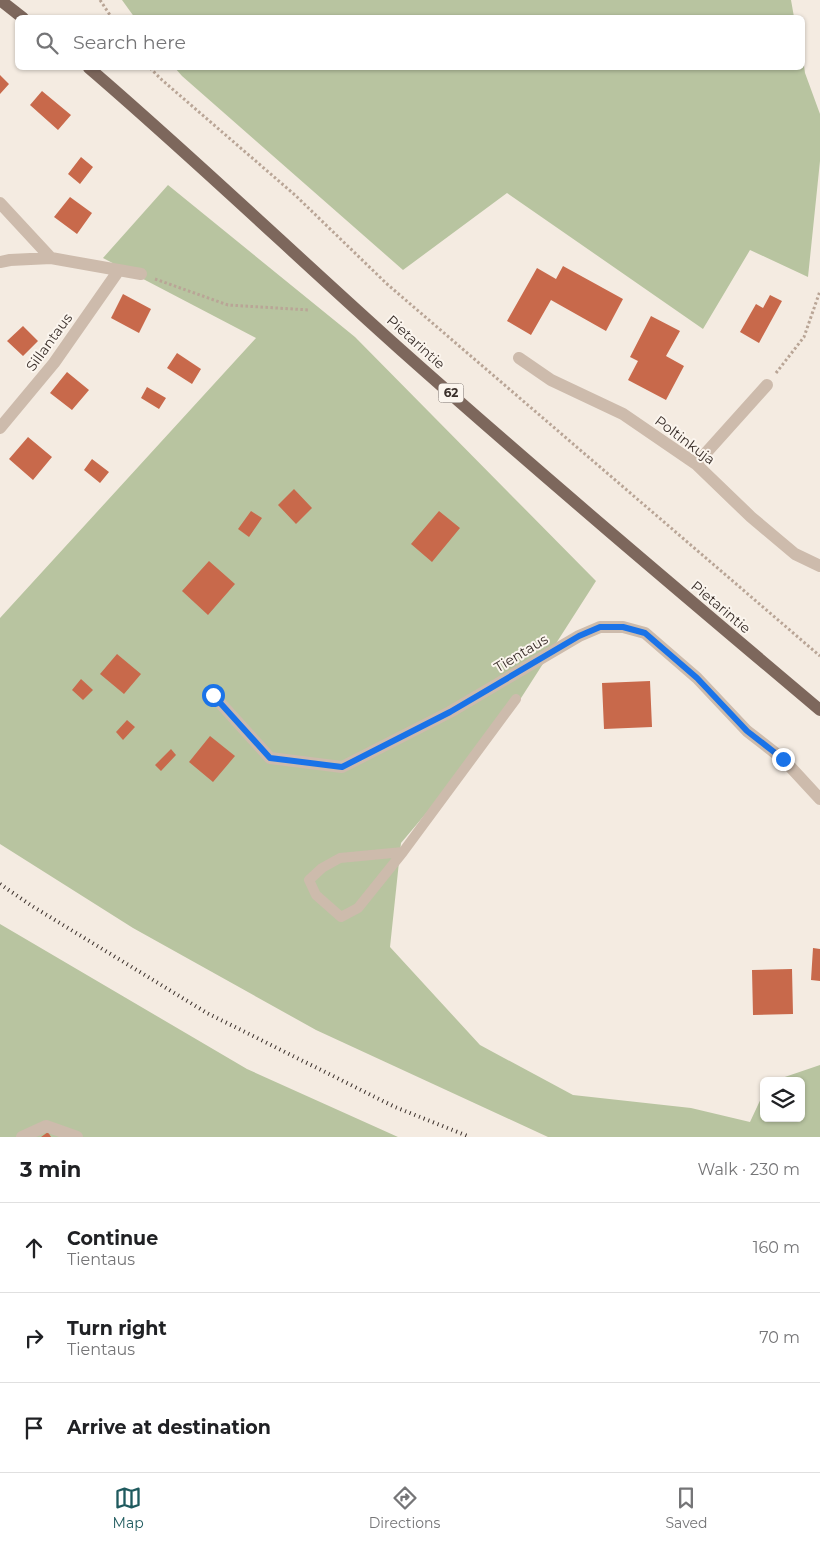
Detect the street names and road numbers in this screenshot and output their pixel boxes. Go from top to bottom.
street label: Sillantaus [22,309,76,375]
street label: Pietarintie [383,311,449,373]
road number: 62 [438,383,464,402]
street label: Poltinkuja [651,411,719,469]
street label: Pietarintie [687,577,755,637]
street label: Tientaus [491,630,551,676]

